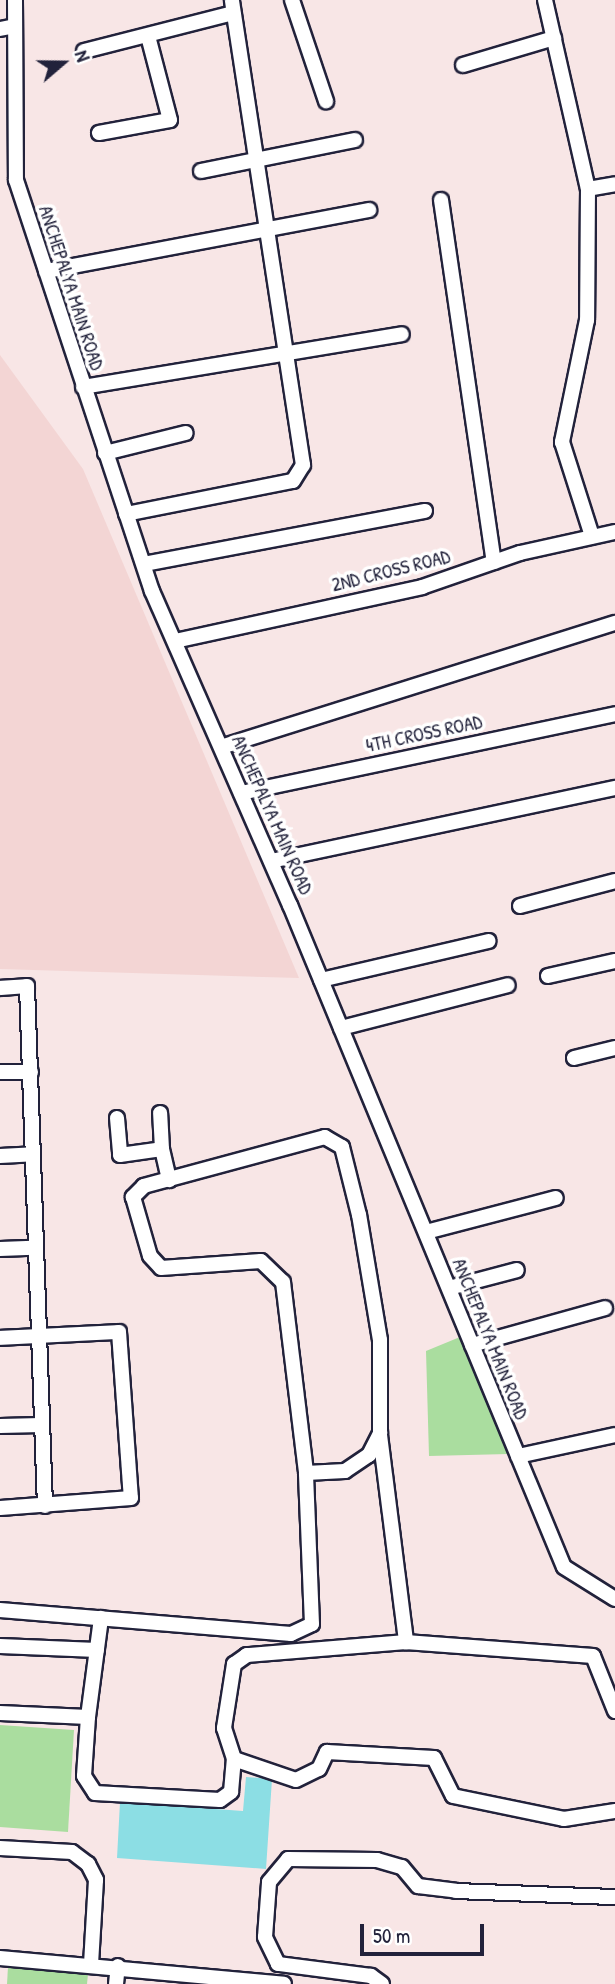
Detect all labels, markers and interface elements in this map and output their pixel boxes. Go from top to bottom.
north arrow [28,28,98,98]
text: N [69,47,97,65]
street label: ANCHEPALYA MAIN ROAD [34,203,108,373]
street label: 2ND CROSS ROAD [329,545,453,597]
street label: 4TH CROSS ROAD [364,711,484,757]
street label: ANCHEPALYA MAIN ROAD [227,732,317,898]
street label: ANCHEPALYA MAIN ROAD [447,1255,533,1423]
scale bar [363,1910,487,1954]
text: 50 m [373,1921,410,1950]

